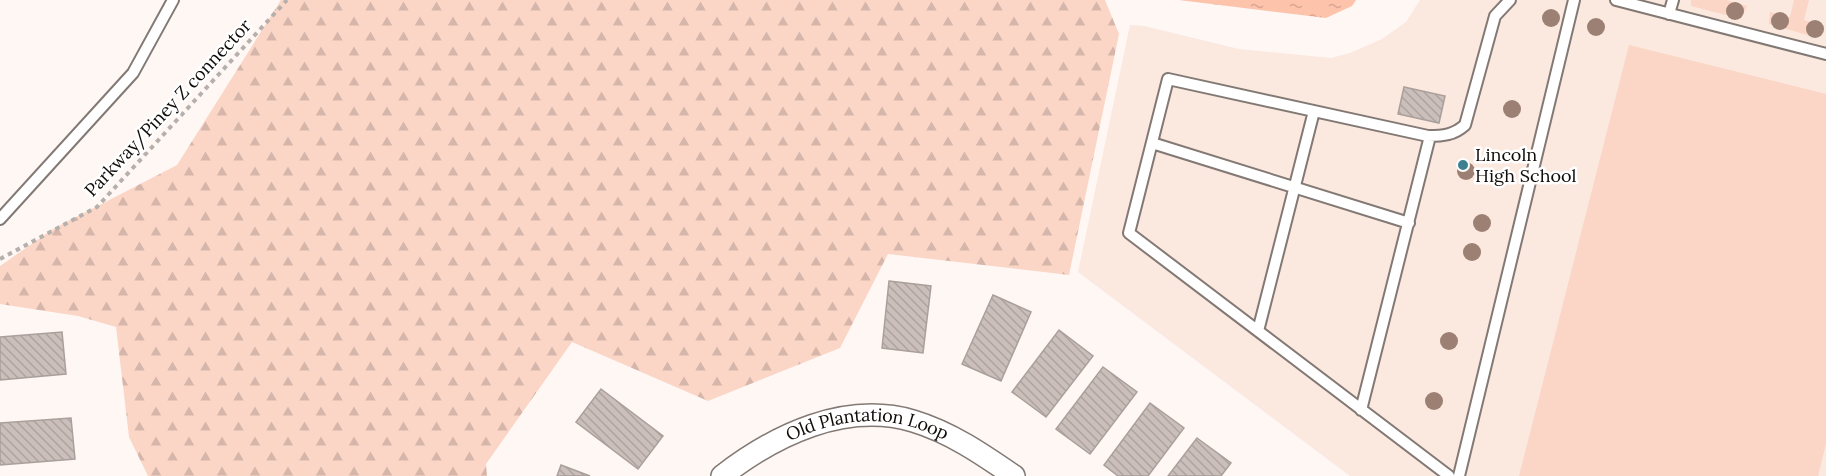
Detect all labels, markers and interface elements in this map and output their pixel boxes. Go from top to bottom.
street label: Parkway/Piney Z connector [79,14,256,201]
place label: Lincoln High School [1475,143,1576,187]
marker: Lincoln High School [1456,158,1470,172]
text: Old Plantation Loop [782,403,953,446]
street label: Old Plantation Loop [785,428,951,450]

